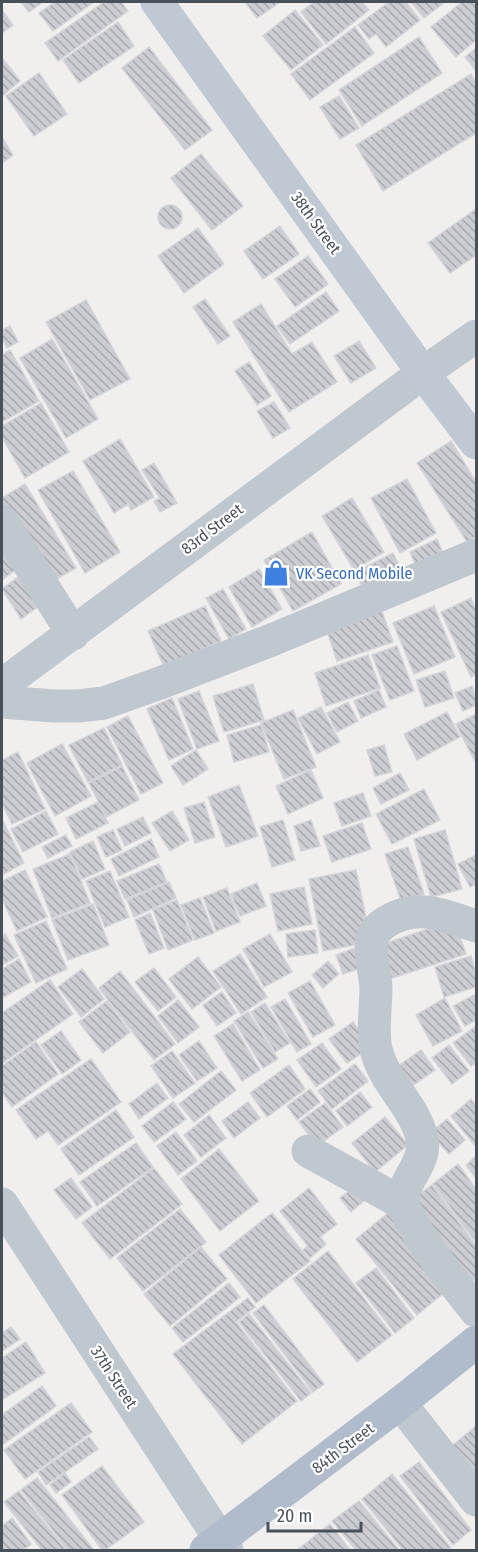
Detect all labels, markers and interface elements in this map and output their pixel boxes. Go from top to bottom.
street label: 38th Street [287,188,345,258]
street label: 83rd Street [178,499,247,558]
shop icon: VK Second Mobile [261,558,291,588]
place label: VK Second Mobile [296,564,412,583]
street label: 37th Street [87,1342,142,1412]
street label: 84th Street [308,1418,378,1477]
scale bar [268,1495,361,1533]
text: 20 m [277,1505,312,1527]

